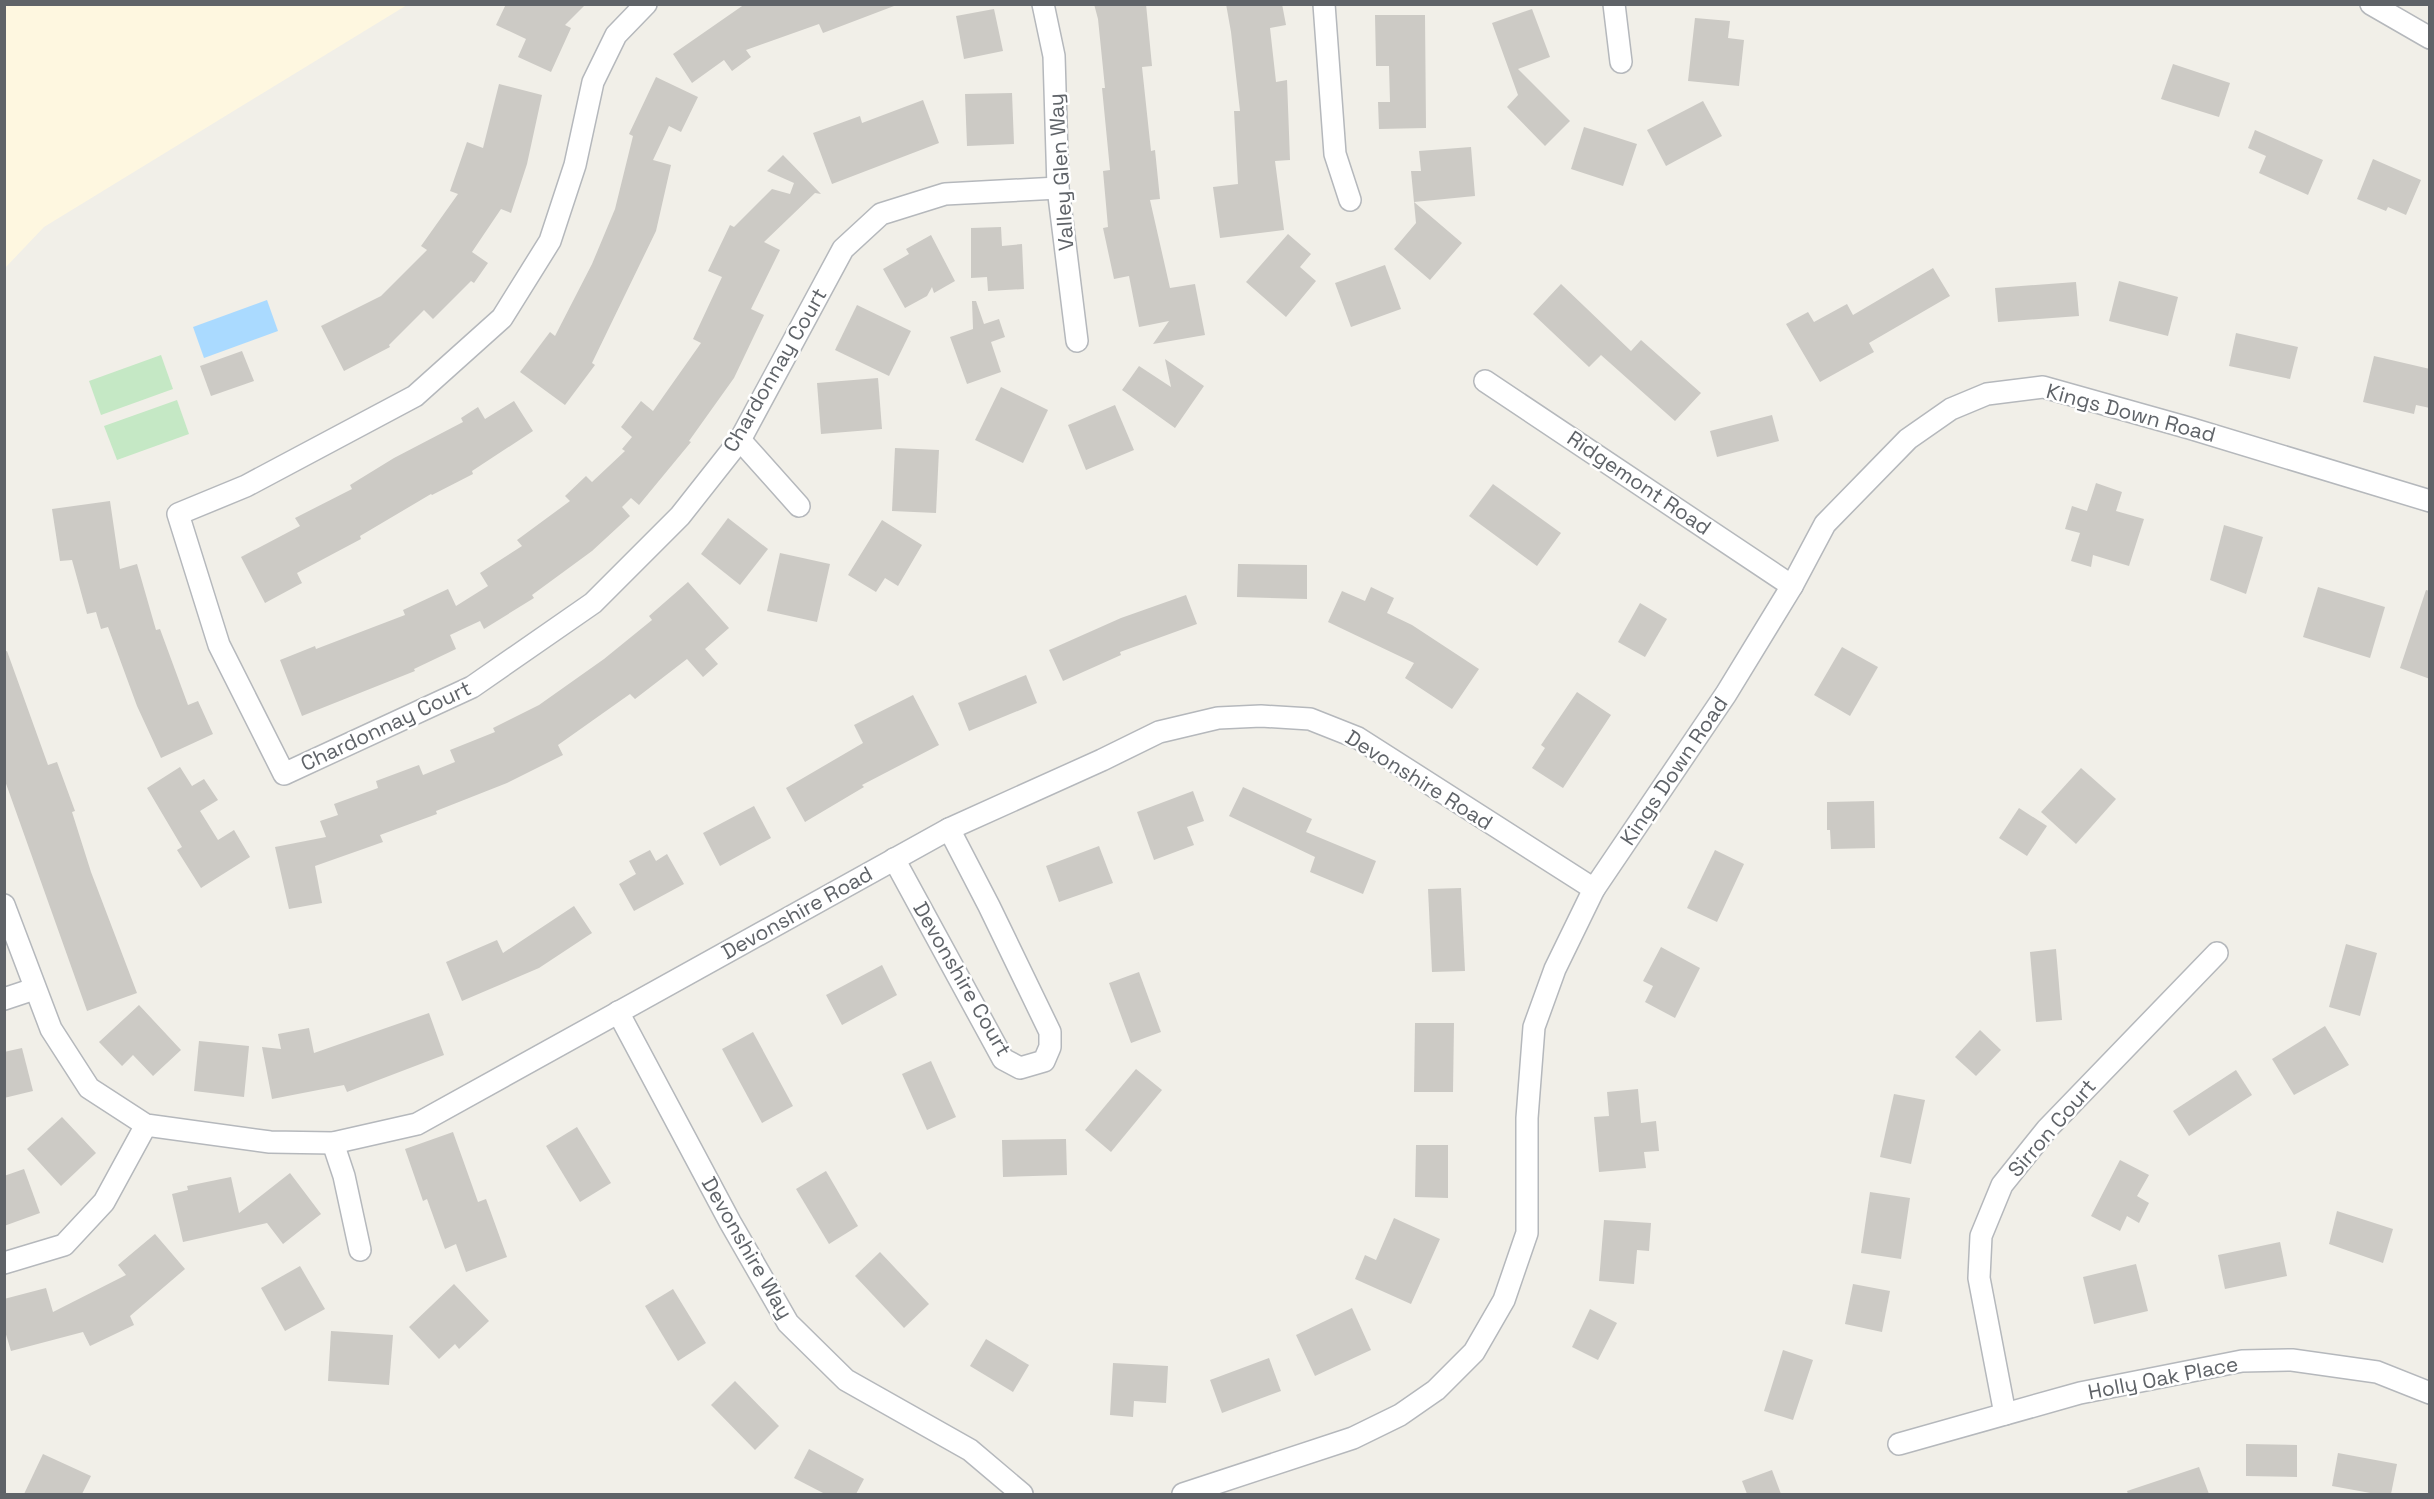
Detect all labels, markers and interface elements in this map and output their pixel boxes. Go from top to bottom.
street label: Valley Glen Way [1042,92,1079,252]
street label: Chardonnay Court [717,283,833,457]
street label: Kings Down Road [2044,377,2219,448]
street label: Ridgemont Road [1562,424,1716,541]
street label: Chardonnay Court [296,674,475,777]
street label: Kings Down Road [1614,691,1733,850]
street label: Devonshire Road [1341,723,1498,836]
street label: Devonshire Road [716,860,877,965]
street label: Devonshire Court [907,897,1018,1061]
street label: Sirron Court [2002,1073,2102,1182]
street label: Devonshire Way [696,1172,799,1324]
street label: Holly Oak Place [2085,1350,2240,1405]

